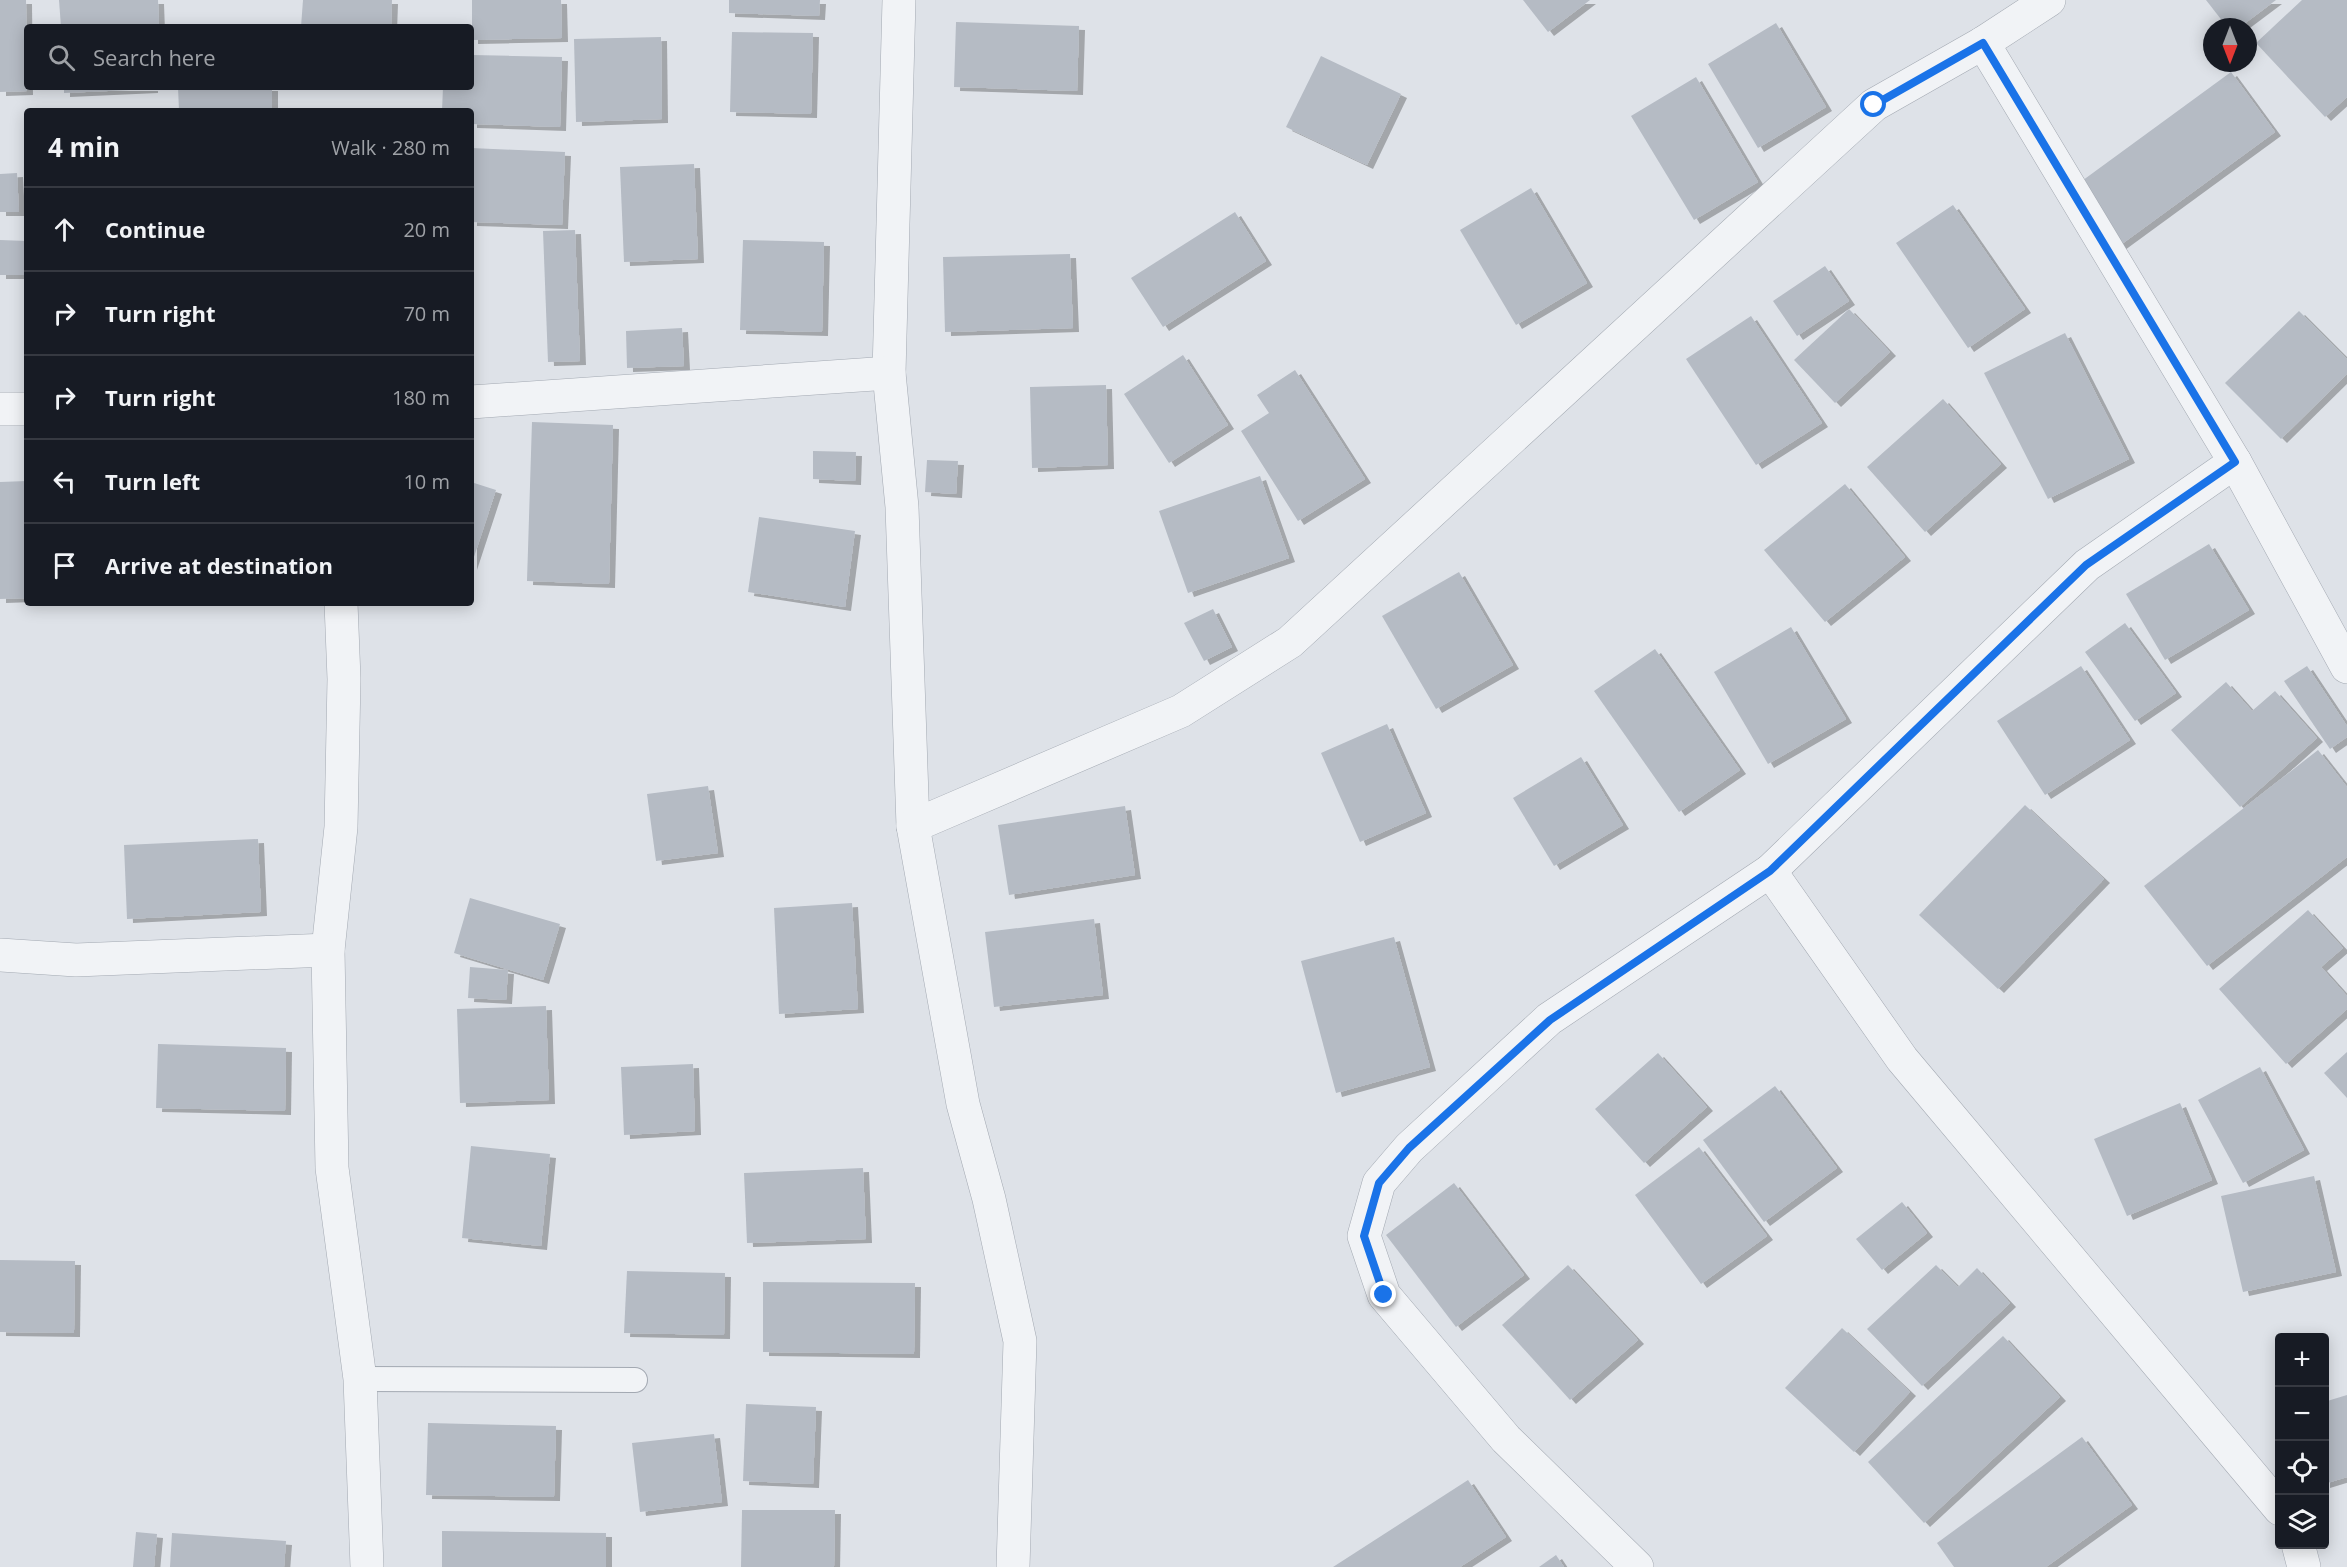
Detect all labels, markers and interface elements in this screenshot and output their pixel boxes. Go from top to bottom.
north arrow [2203,18,2257,72]
search box [24,24,474,90]
icon: search [45,41,78,74]
text: Search here [93,42,216,72]
route start [1860,91,1886,117]
text: 4 min [48,129,120,165]
text: Walk · 280 m [331,134,450,161]
icon: ahead [48,213,81,246]
text: Continue [105,214,205,244]
text: 20 m [403,216,450,243]
icon: right [48,297,81,330]
text: Turn right [105,298,216,328]
text: 70 m [403,300,450,327]
icon: right [48,381,81,414]
text: Turn right [105,382,216,412]
text: 180 m [392,384,450,411]
icon: left [48,465,81,498]
text: Turn left [105,466,200,496]
text: 10 m [403,468,450,495]
icon: arrive [48,549,81,582]
text: Arrive at destination [105,550,333,580]
route end [1370,1281,1396,1307]
map controls [2275,1333,2329,1549]
button: + [2275,1333,2329,1387]
button: − [2275,1387,2329,1441]
button: locate [2275,1441,2329,1495]
button: layers [2275,1495,2329,1549]

